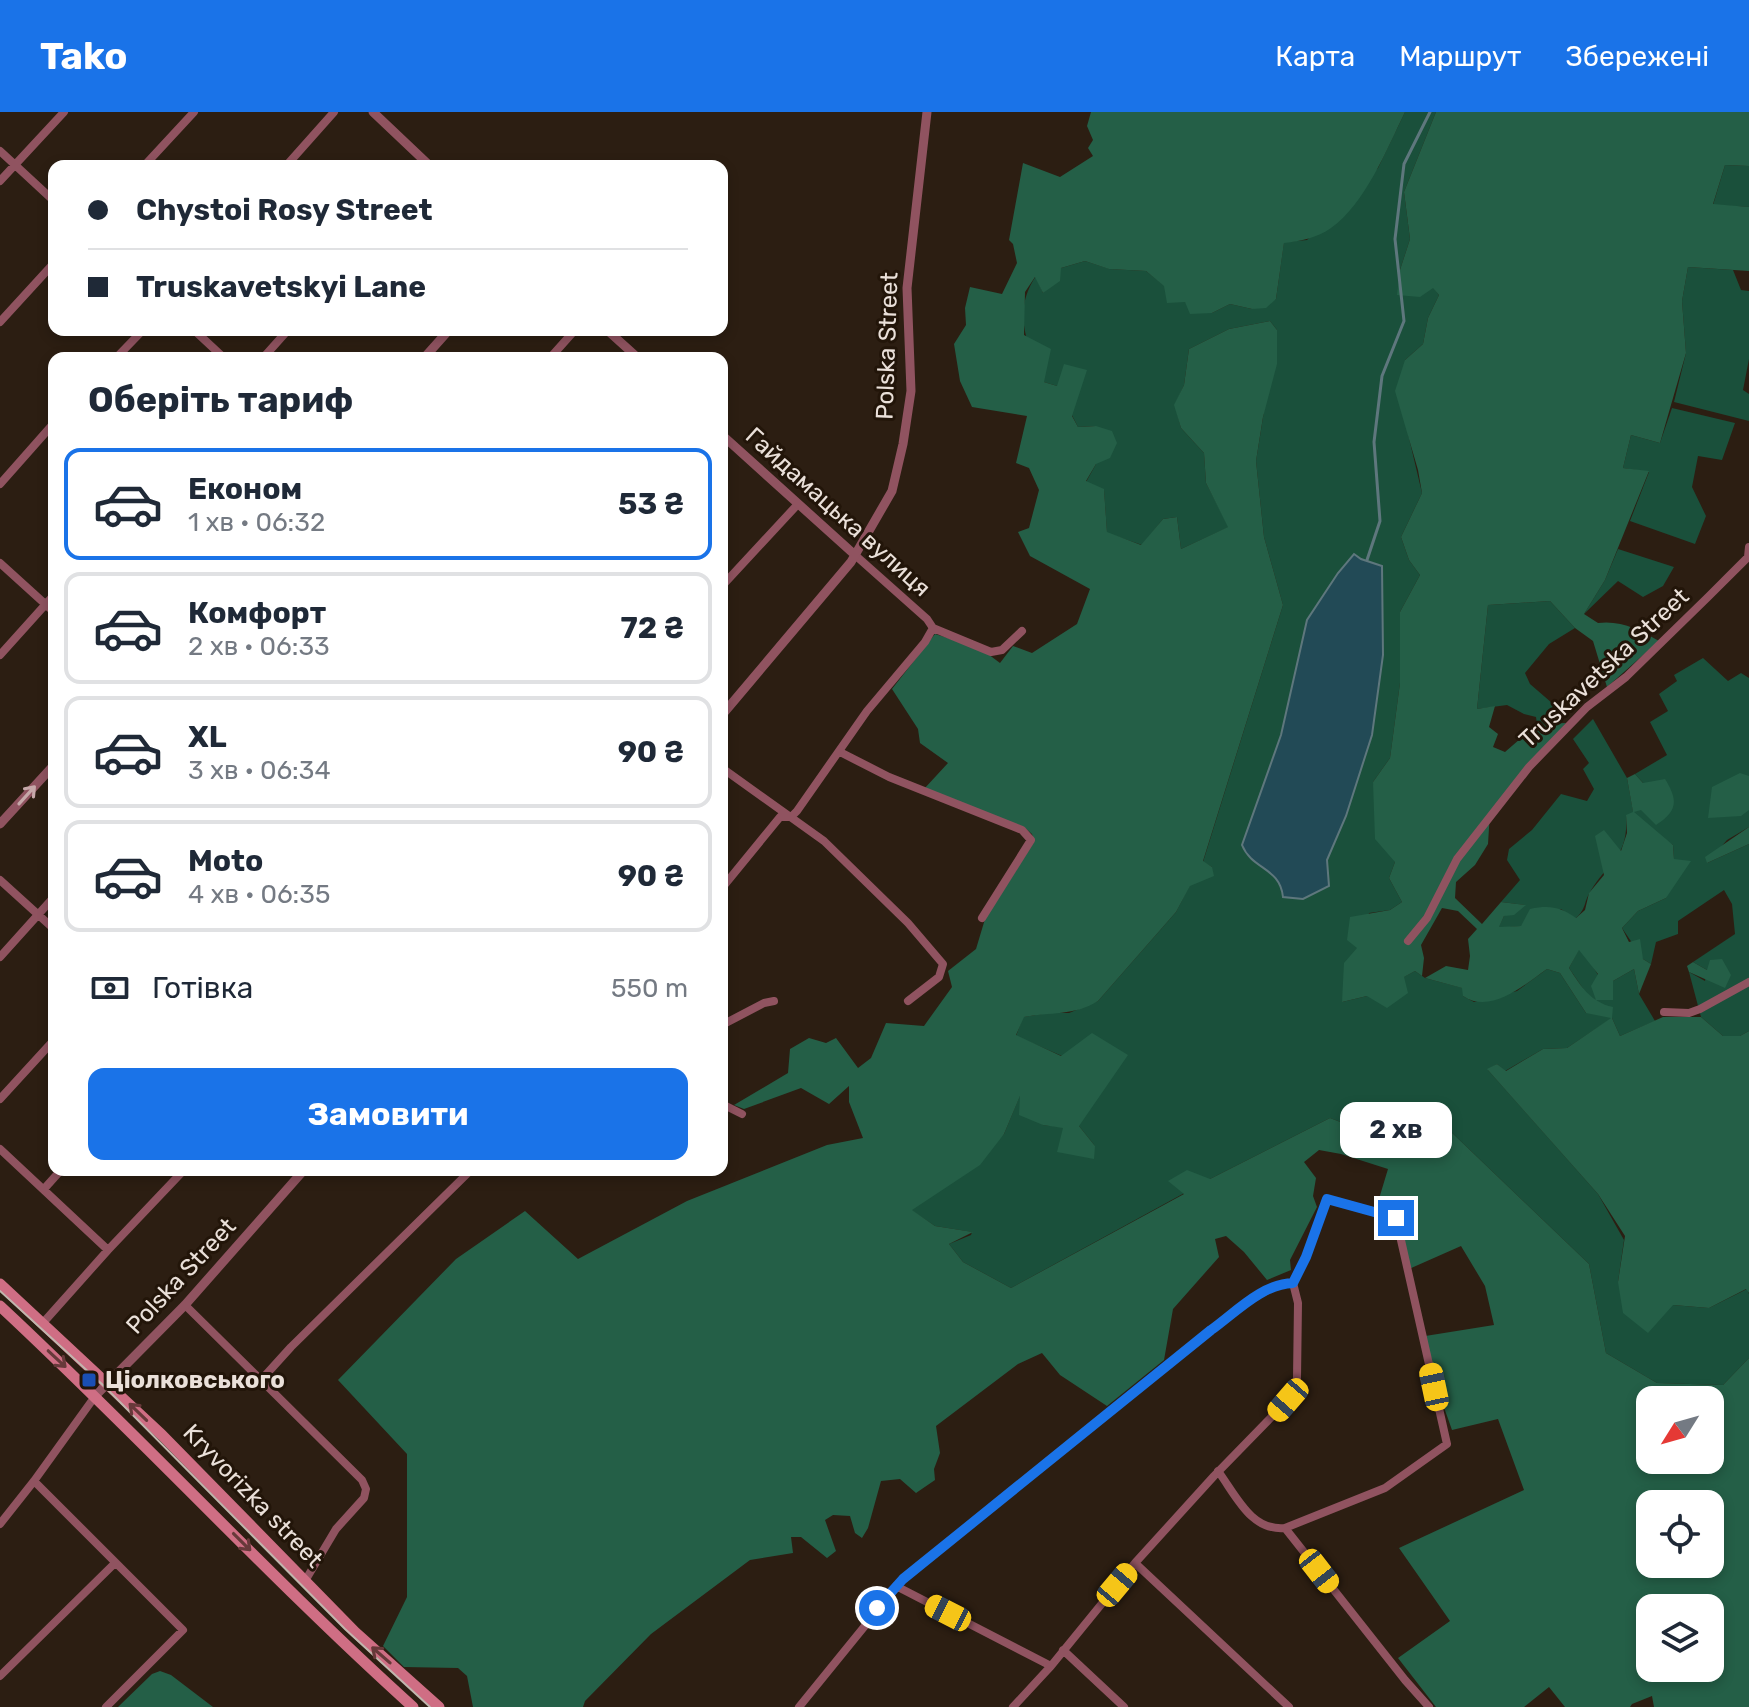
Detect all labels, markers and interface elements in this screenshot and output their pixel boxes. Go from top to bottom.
text: Tako [40,33,128,79]
text: Карта [1275,40,1355,73]
text: Маршрут [1399,40,1521,73]
text: Збережені [1565,40,1709,73]
text: Chystoi Rosy Street [136,192,433,228]
text: Truskavetskyi Lane [136,269,426,305]
street label: Polska Street [870,272,904,420]
text: Оберіть тариф [88,378,353,421]
street label: Гайдамацька вулиця [740,422,936,602]
icon: car [92,468,164,540]
text: Економ [188,471,302,507]
text: 53 ₴ [618,486,684,522]
text: 1 хв · 06:32 [188,507,325,538]
street label: Truskavetska Street [1513,582,1695,754]
icon: car [92,592,164,664]
text: Комфорт [188,595,326,631]
text: 72 ₴ [621,610,684,646]
text: 2 хв · 06:33 [188,631,330,662]
icon: car [92,716,164,788]
text: XL [188,719,227,755]
text: 90 ₴ [618,734,684,770]
text: 3 хв · 06:34 [188,755,331,786]
one-way arrow [18,785,36,805]
icon: car [92,840,164,912]
text: Moto [188,843,263,879]
text: 90 ₴ [618,858,684,894]
text: 4 хв · 06:35 [188,879,330,910]
icon: cash [88,966,132,1010]
text: Готівка [152,970,253,1006]
text: 550 m [611,973,688,1004]
button: Замовити [88,1068,688,1160]
callout: 2 хв [1340,1102,1452,1158]
text: 2 хв [1369,1114,1423,1145]
route end [1378,1200,1414,1236]
street label: Polska Street [120,1212,242,1340]
one-way arrow [47,1350,67,1369]
car [1417,1361,1451,1413]
place label: Ціолковського [105,1366,285,1394]
marker: Ціолковського [80,1371,98,1389]
car [1263,1374,1313,1426]
north arrow [1636,1386,1724,1474]
map controls [1636,1386,1724,1682]
one-way arrow [128,1402,148,1421]
street label: Kryvorizka street [177,1418,329,1574]
button: locate [1636,1490,1724,1578]
one-way arrow [232,1532,251,1551]
car [1295,1545,1343,1597]
car [1092,1559,1142,1611]
route start [859,1590,895,1626]
car [921,1591,975,1635]
button: layers [1636,1594,1724,1682]
one-way arrow [372,1646,392,1664]

